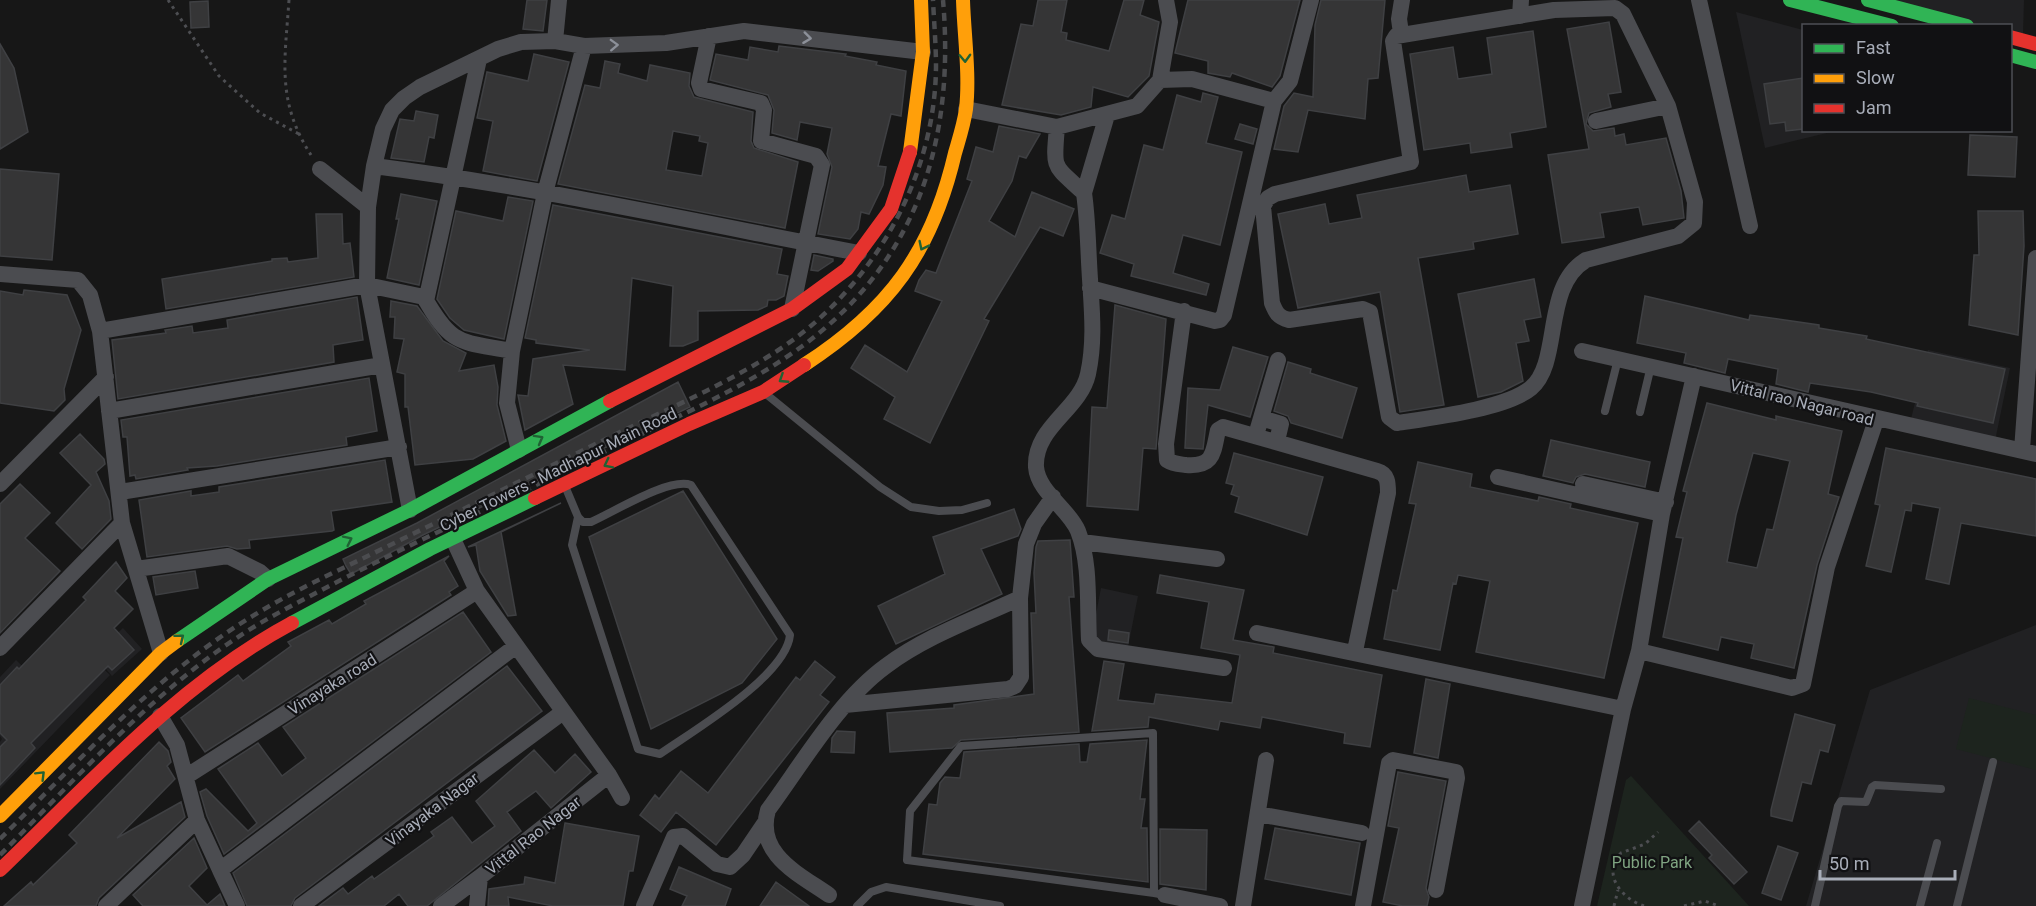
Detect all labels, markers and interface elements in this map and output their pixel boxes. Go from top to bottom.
legend [1802,24,2012,132]
one-way arrow [802,31,812,44]
text: Fast [1856,37,1891,58]
one-way arrow [609,38,618,51]
one-way arrow [958,54,971,63]
text: Slow [1856,67,1895,88]
text: Jam [1856,97,1892,118]
one-way arrow [918,240,930,251]
one-way arrow [779,371,790,382]
street label: Vittal rao Nagar road [1728,375,1876,430]
street label: Cyber Towers - Madhapur Main Road [437,404,680,535]
one-way arrow [533,435,543,446]
one-way arrow [604,456,615,468]
one-way arrow [342,536,353,547]
one-way arrow [173,634,184,645]
street label: Vinayaka road [285,650,380,719]
street label: Vinayaka Nagar [382,768,483,851]
one-way arrow [34,771,45,782]
street label: Vittal Rao Nagar [482,792,585,879]
scale bar [1820,843,1955,881]
park label: Public Park [1612,853,1693,872]
text: 50 m [1829,853,1869,874]

